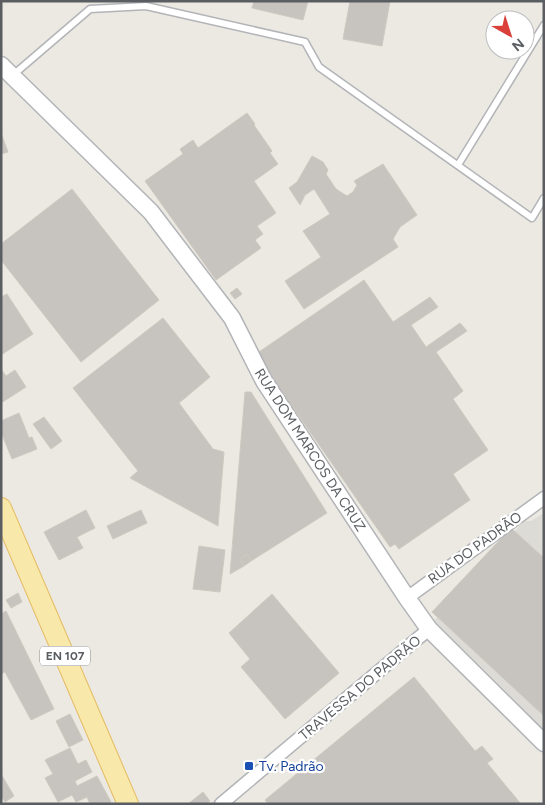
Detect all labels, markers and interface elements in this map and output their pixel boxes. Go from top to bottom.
north arrow [485,10,535,60]
text: N [508,35,527,55]
street label: RUA DOM MARCOS DA CRUZ [251,365,369,535]
street label: RUA DO PADRÃO [425,508,525,588]
street label: TRAVESSA DO PADRÃO [296,632,424,744]
road number: EN 107 [40,646,90,666]
place label: Tv. Padrão [259,758,324,775]
marker: Tv. Padrão [243,760,255,772]

